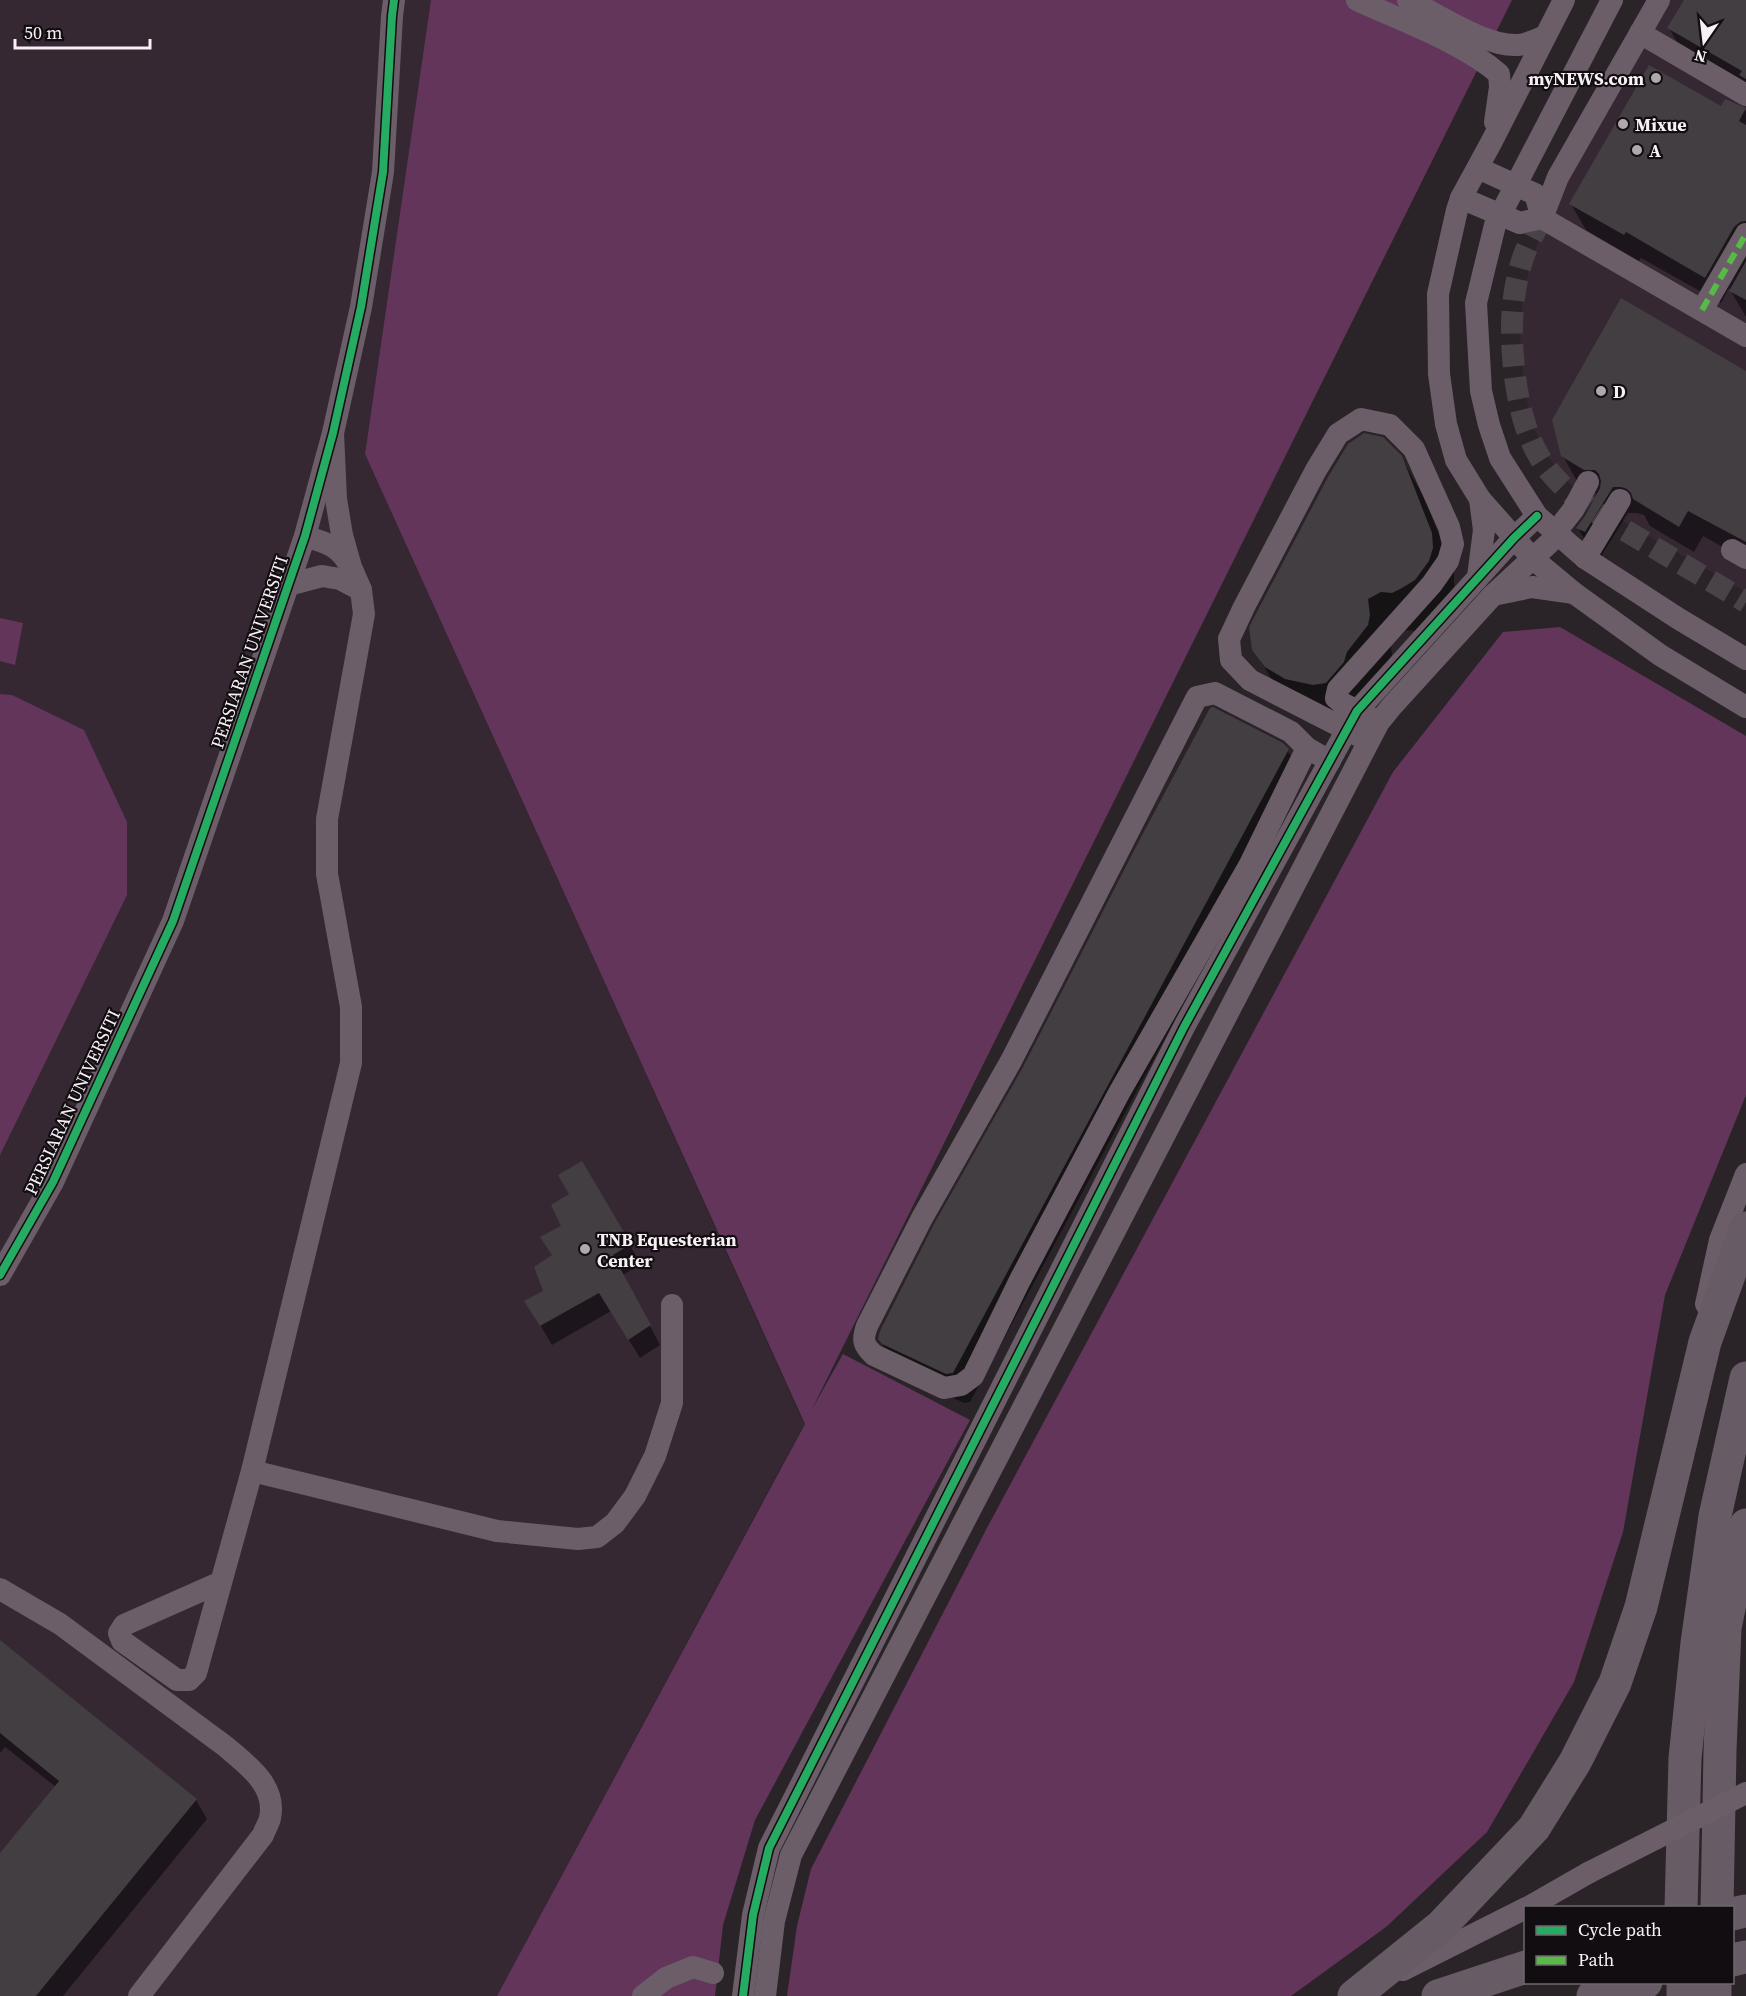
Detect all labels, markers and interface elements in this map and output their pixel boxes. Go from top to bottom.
scale bar [15,12,150,50]
north arrow [1674,12,1734,72]
text: 50 m [24,20,62,45]
text: N [1692,44,1709,69]
place label: myNEWS.com [1528,66,1644,91]
marker: myNEWS.com [1649,71,1663,85]
place label: Mixue [1635,112,1687,137]
marker: Mixue [1616,117,1630,131]
place label: A [1649,138,1661,163]
marker: A [1630,143,1644,157]
place label: D [1613,379,1626,404]
marker: D [1594,384,1608,398]
street label: PERSIARAN UNIVERSITI [204,552,294,752]
street label: PERSIARAN UNIVERSITI [18,1005,126,1199]
place label: TNB Equesterian Center [597,1227,737,1273]
marker: TNB Equesterian Center [578,1242,592,1256]
legend [1524,1906,1734,1984]
text: Cycle path [1578,1917,1662,1942]
text: Path [1578,1947,1615,1972]

